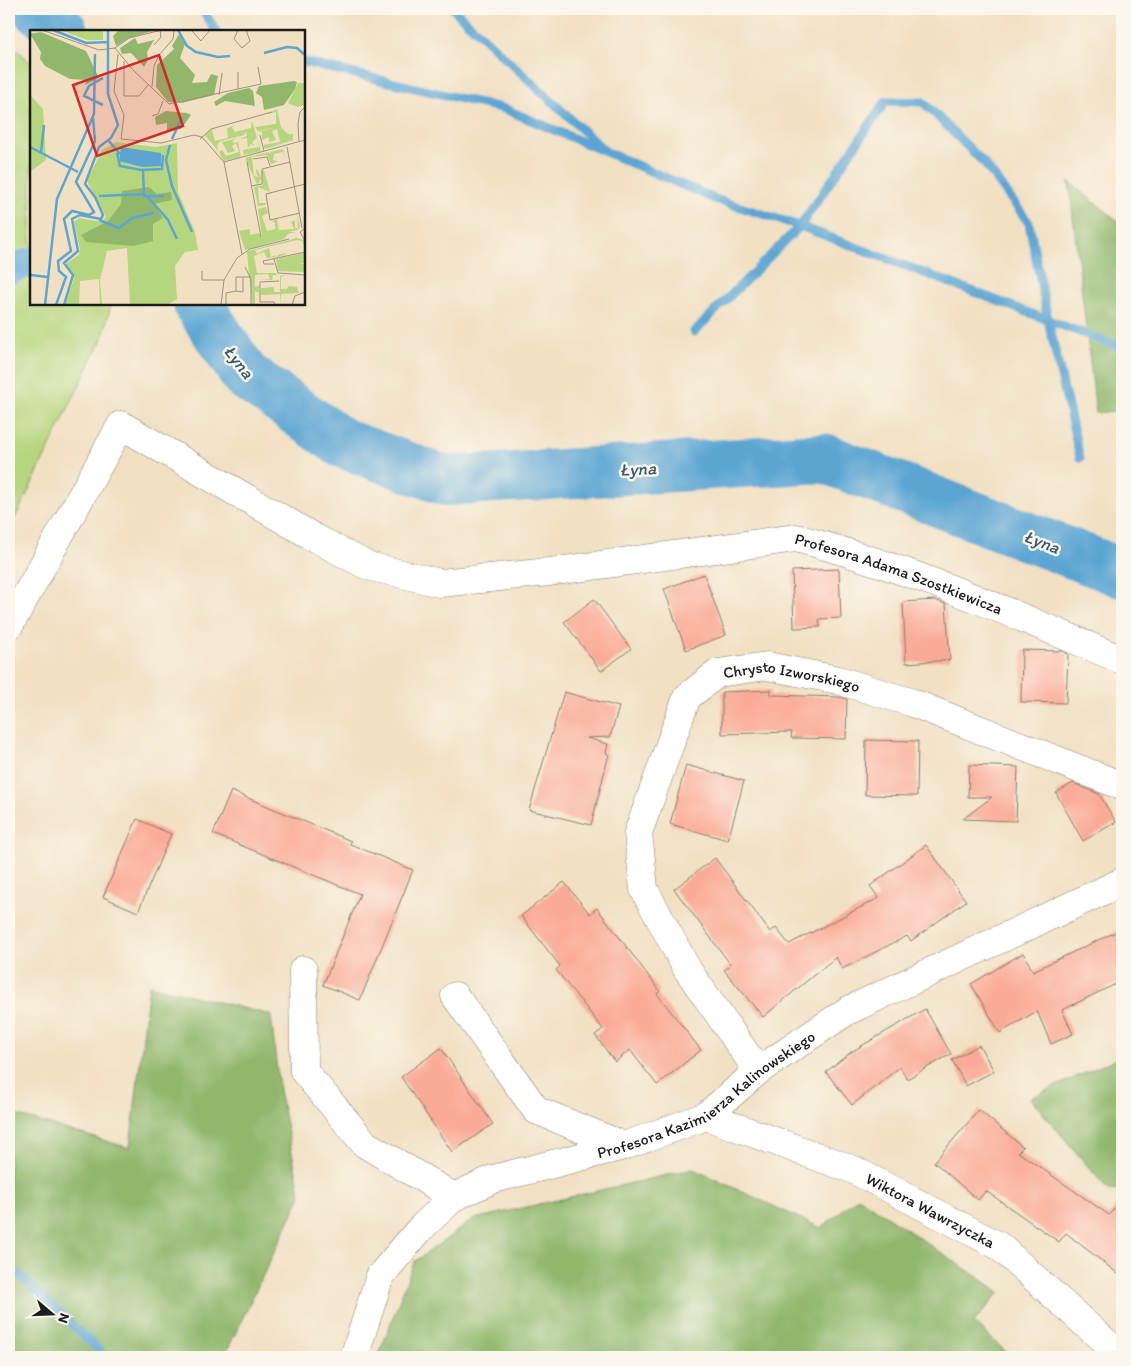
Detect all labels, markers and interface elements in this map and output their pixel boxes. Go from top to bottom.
inset map [30,30,305,305]
water label: Łyna [219,341,259,384]
water label: Łyna [619,457,657,481]
water label: Łyna [1021,525,1064,559]
street label: Profesora Adama Szostkiewicza [793,529,1005,619]
street label: Chrysto Izworskiego [722,657,862,696]
street label: Profesora Kazimierza Kalinowskiego [595,1026,819,1162]
street label: Wiktora Wawrzyczka [863,1169,999,1253]
north arrow [28,1288,78,1338]
text: N [54,1311,73,1325]

